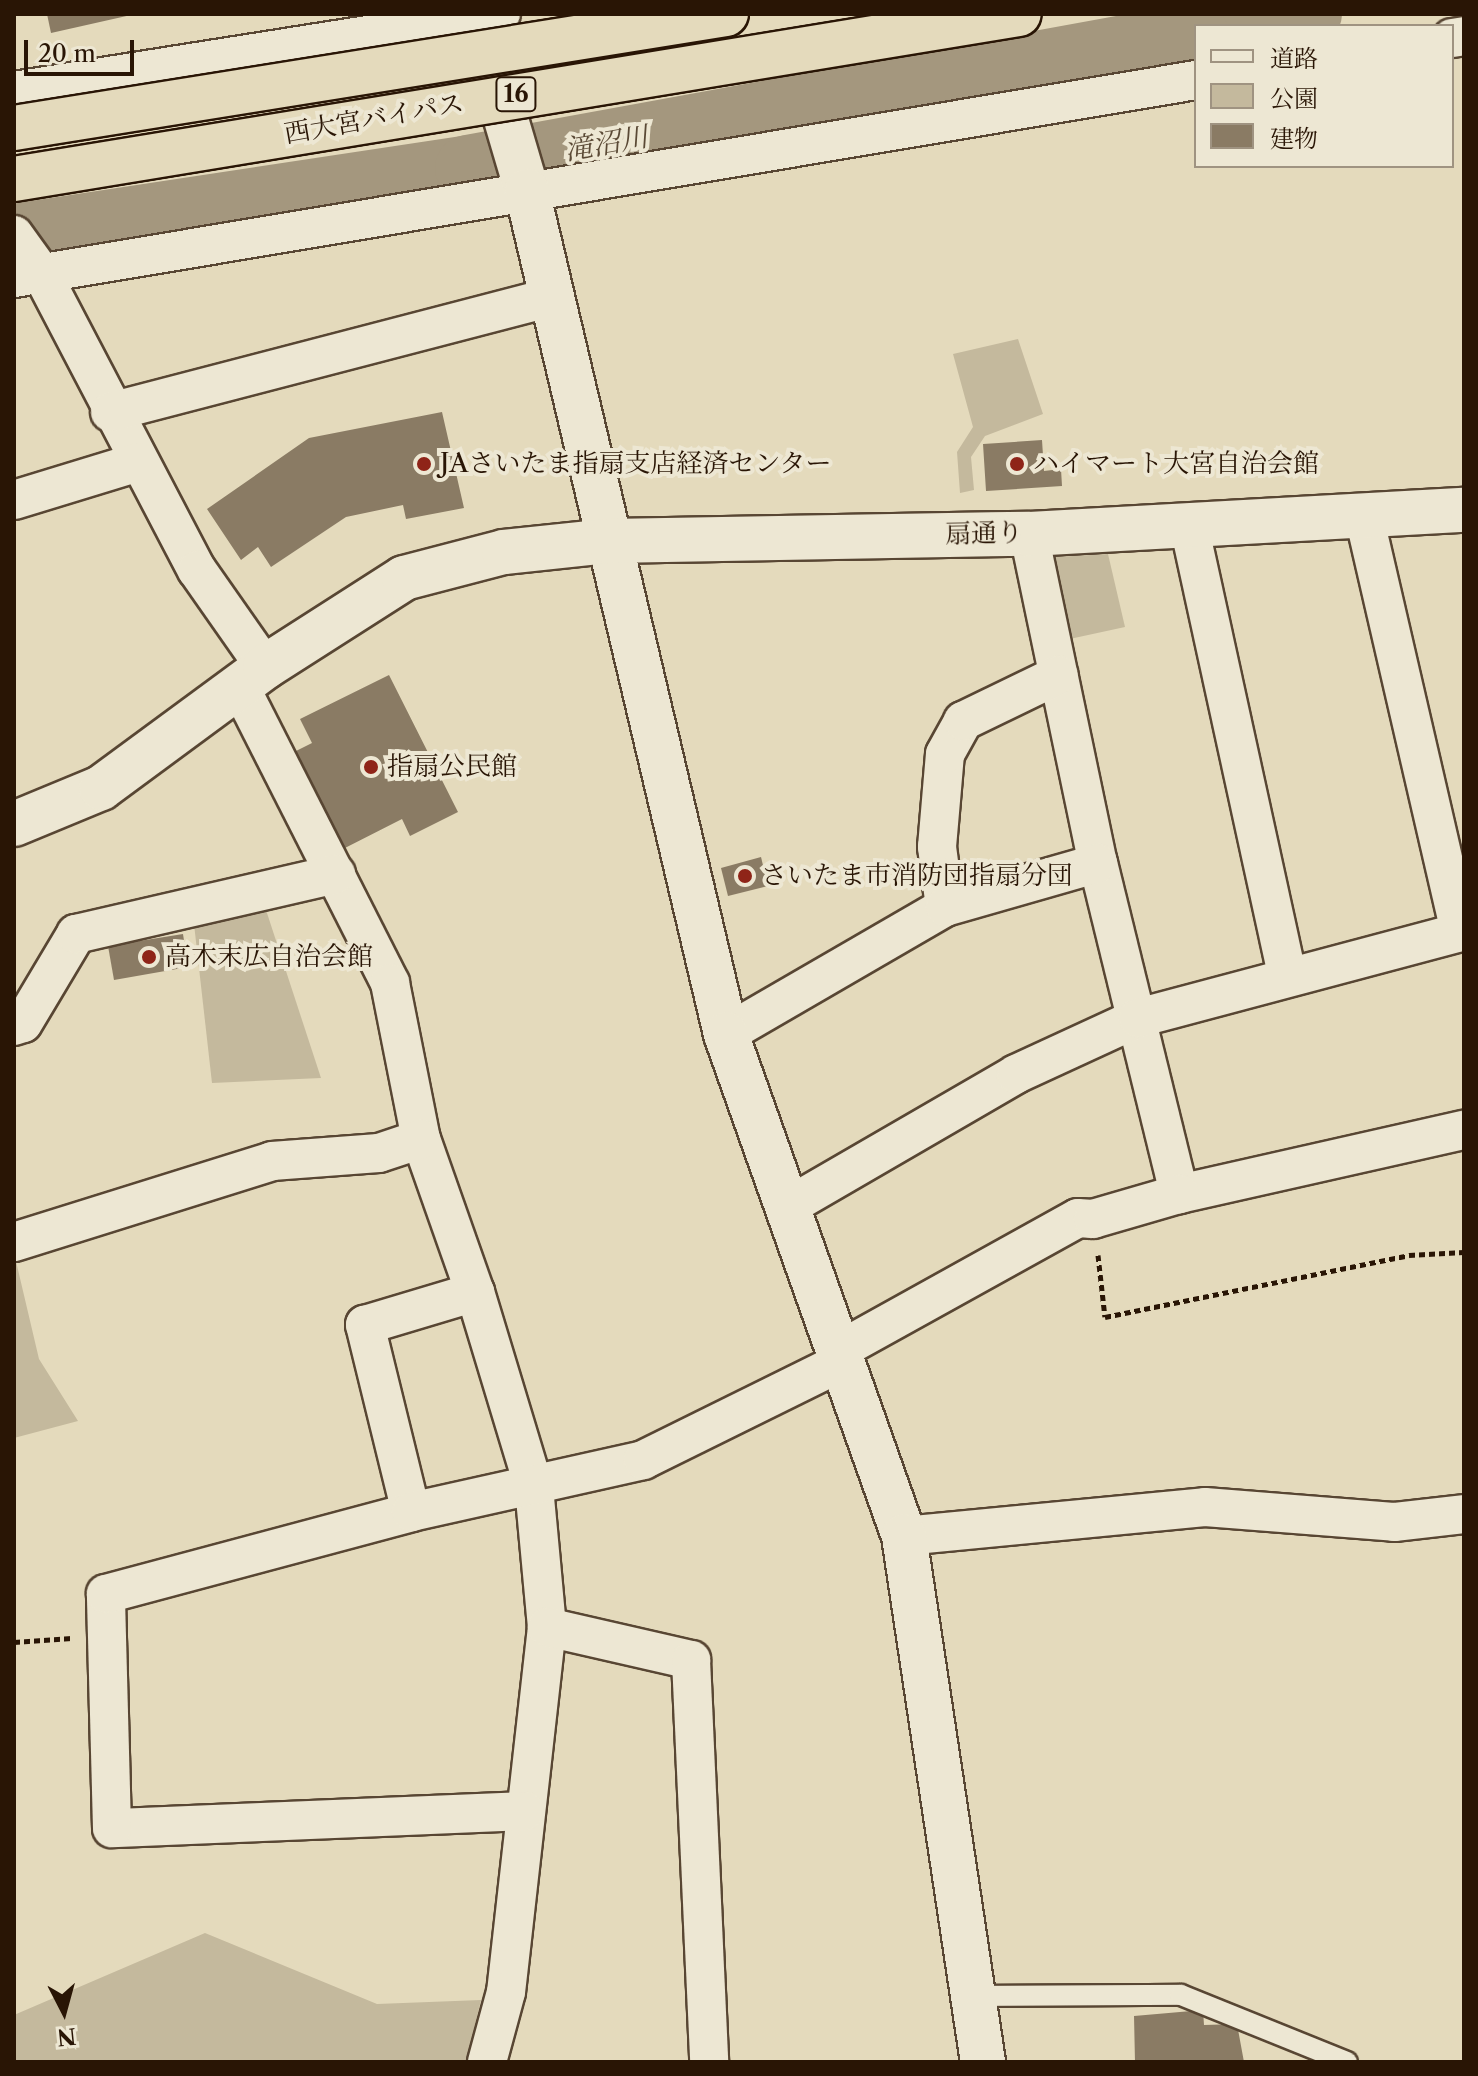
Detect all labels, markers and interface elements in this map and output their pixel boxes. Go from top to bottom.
scale bar [28,24,138,74]
legend [1194,24,1454,168]
text: 20 m [38,39,96,68]
text: 道路 [1270,44,1318,73]
road number: 16 [494,74,538,114]
text: 公園 [1270,84,1318,113]
street label: 西大宮バイパス [282,88,466,150]
water label: 滝沼川 [562,119,650,167]
text: 建物 [1270,124,1318,153]
place label: JAさいたま指扇支店経済センター [440,448,833,480]
place label: ハイマート大宮自治会館 [1033,448,1319,480]
marker: JAさいたま指扇支店経済センター [415,455,433,473]
marker: ハイマート大宮自治会館 [1008,455,1026,473]
street label: 扇通り [945,518,1023,550]
place label: 指扇公民館 [387,751,517,783]
marker: 指扇公民館 [362,758,380,776]
place label: さいたま市消防団指扇分団 [761,860,1073,892]
marker: さいたま市消防団指扇分団 [736,867,754,885]
place label: 高木末広自治会館 [165,941,373,973]
marker: 高木末広自治会館 [140,948,158,966]
north arrow [24,1972,104,2052]
text: N [56,2022,77,2051]

